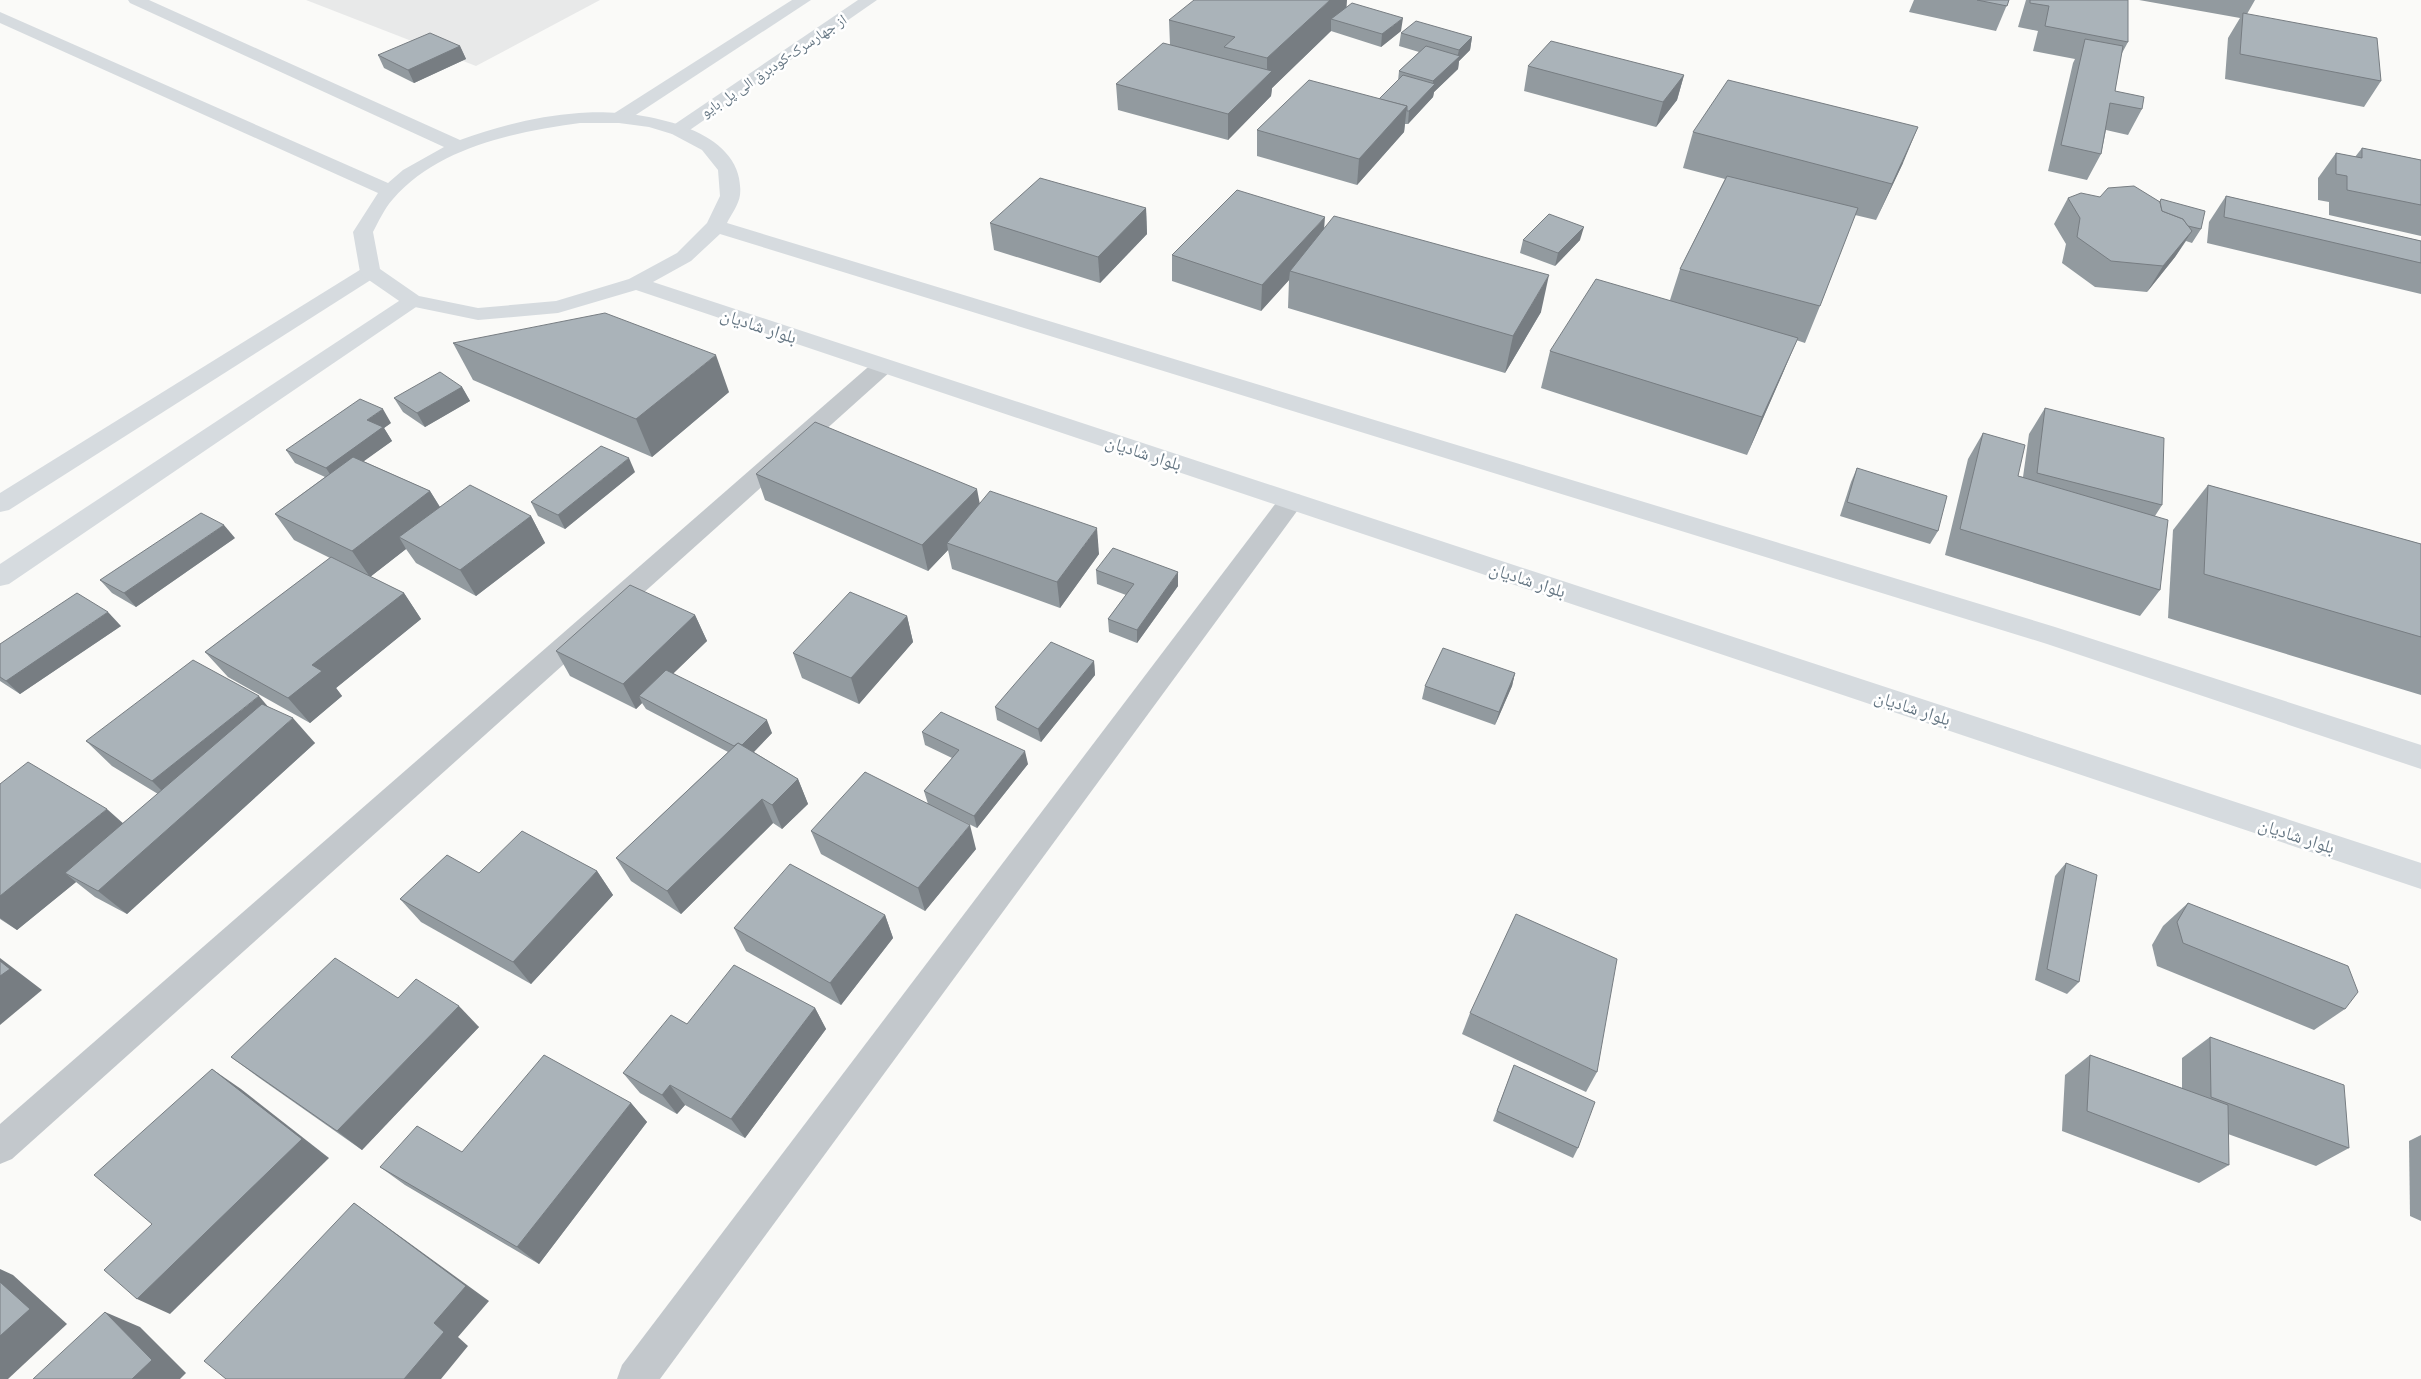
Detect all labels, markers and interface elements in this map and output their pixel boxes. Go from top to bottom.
street label: از جهارسرک-کودبرق الی پل بایو [696,9,850,122]
street label: بلوار شادیان [718,301,800,349]
street label: بلوار شادیان [1103,428,1185,476]
street label: بلوار شادیان [1487,555,1569,603]
street label: بلوار شادیان [1872,683,1954,731]
street label: بلوار شادیان [2256,811,2338,859]

